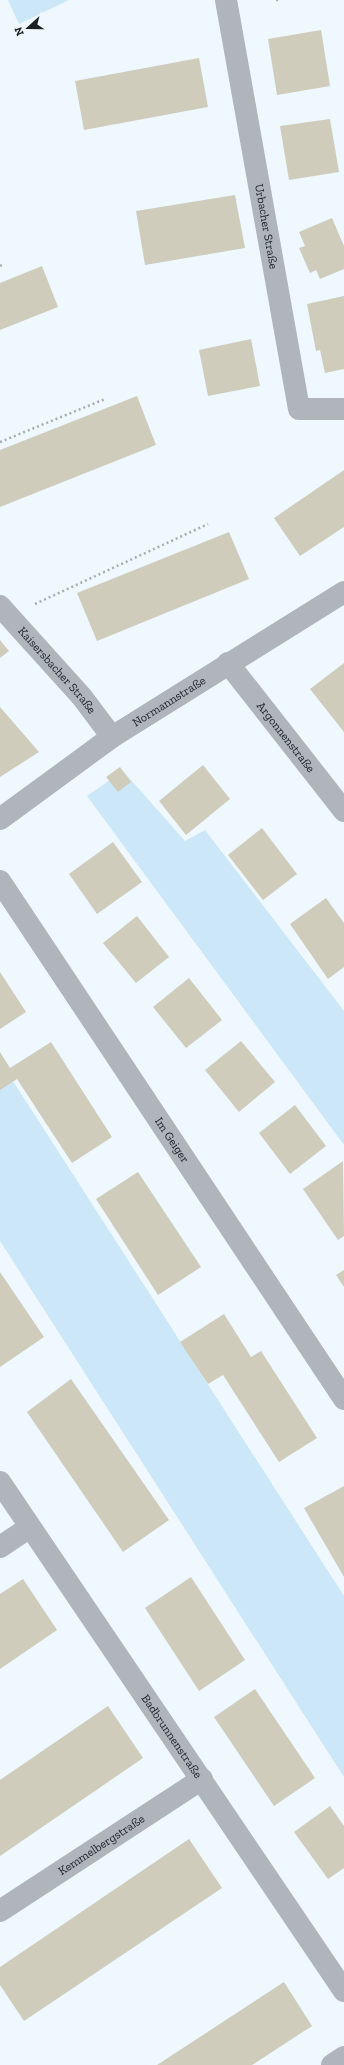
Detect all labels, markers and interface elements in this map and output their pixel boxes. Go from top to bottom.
north arrow [8,8,48,48]
text: N [11,25,27,38]
street label: Urbacher Straße [252,183,281,270]
street label: Kaisersbacher Straße [15,624,99,717]
street label: Normannstraße [130,673,209,730]
street label: Argonnenstraße [254,699,318,775]
street label: Im Geiger [152,1115,192,1165]
street label: Badbrunnenstraße [139,1692,205,1781]
street label: Kemmelbergstraße [55,1811,147,1878]

